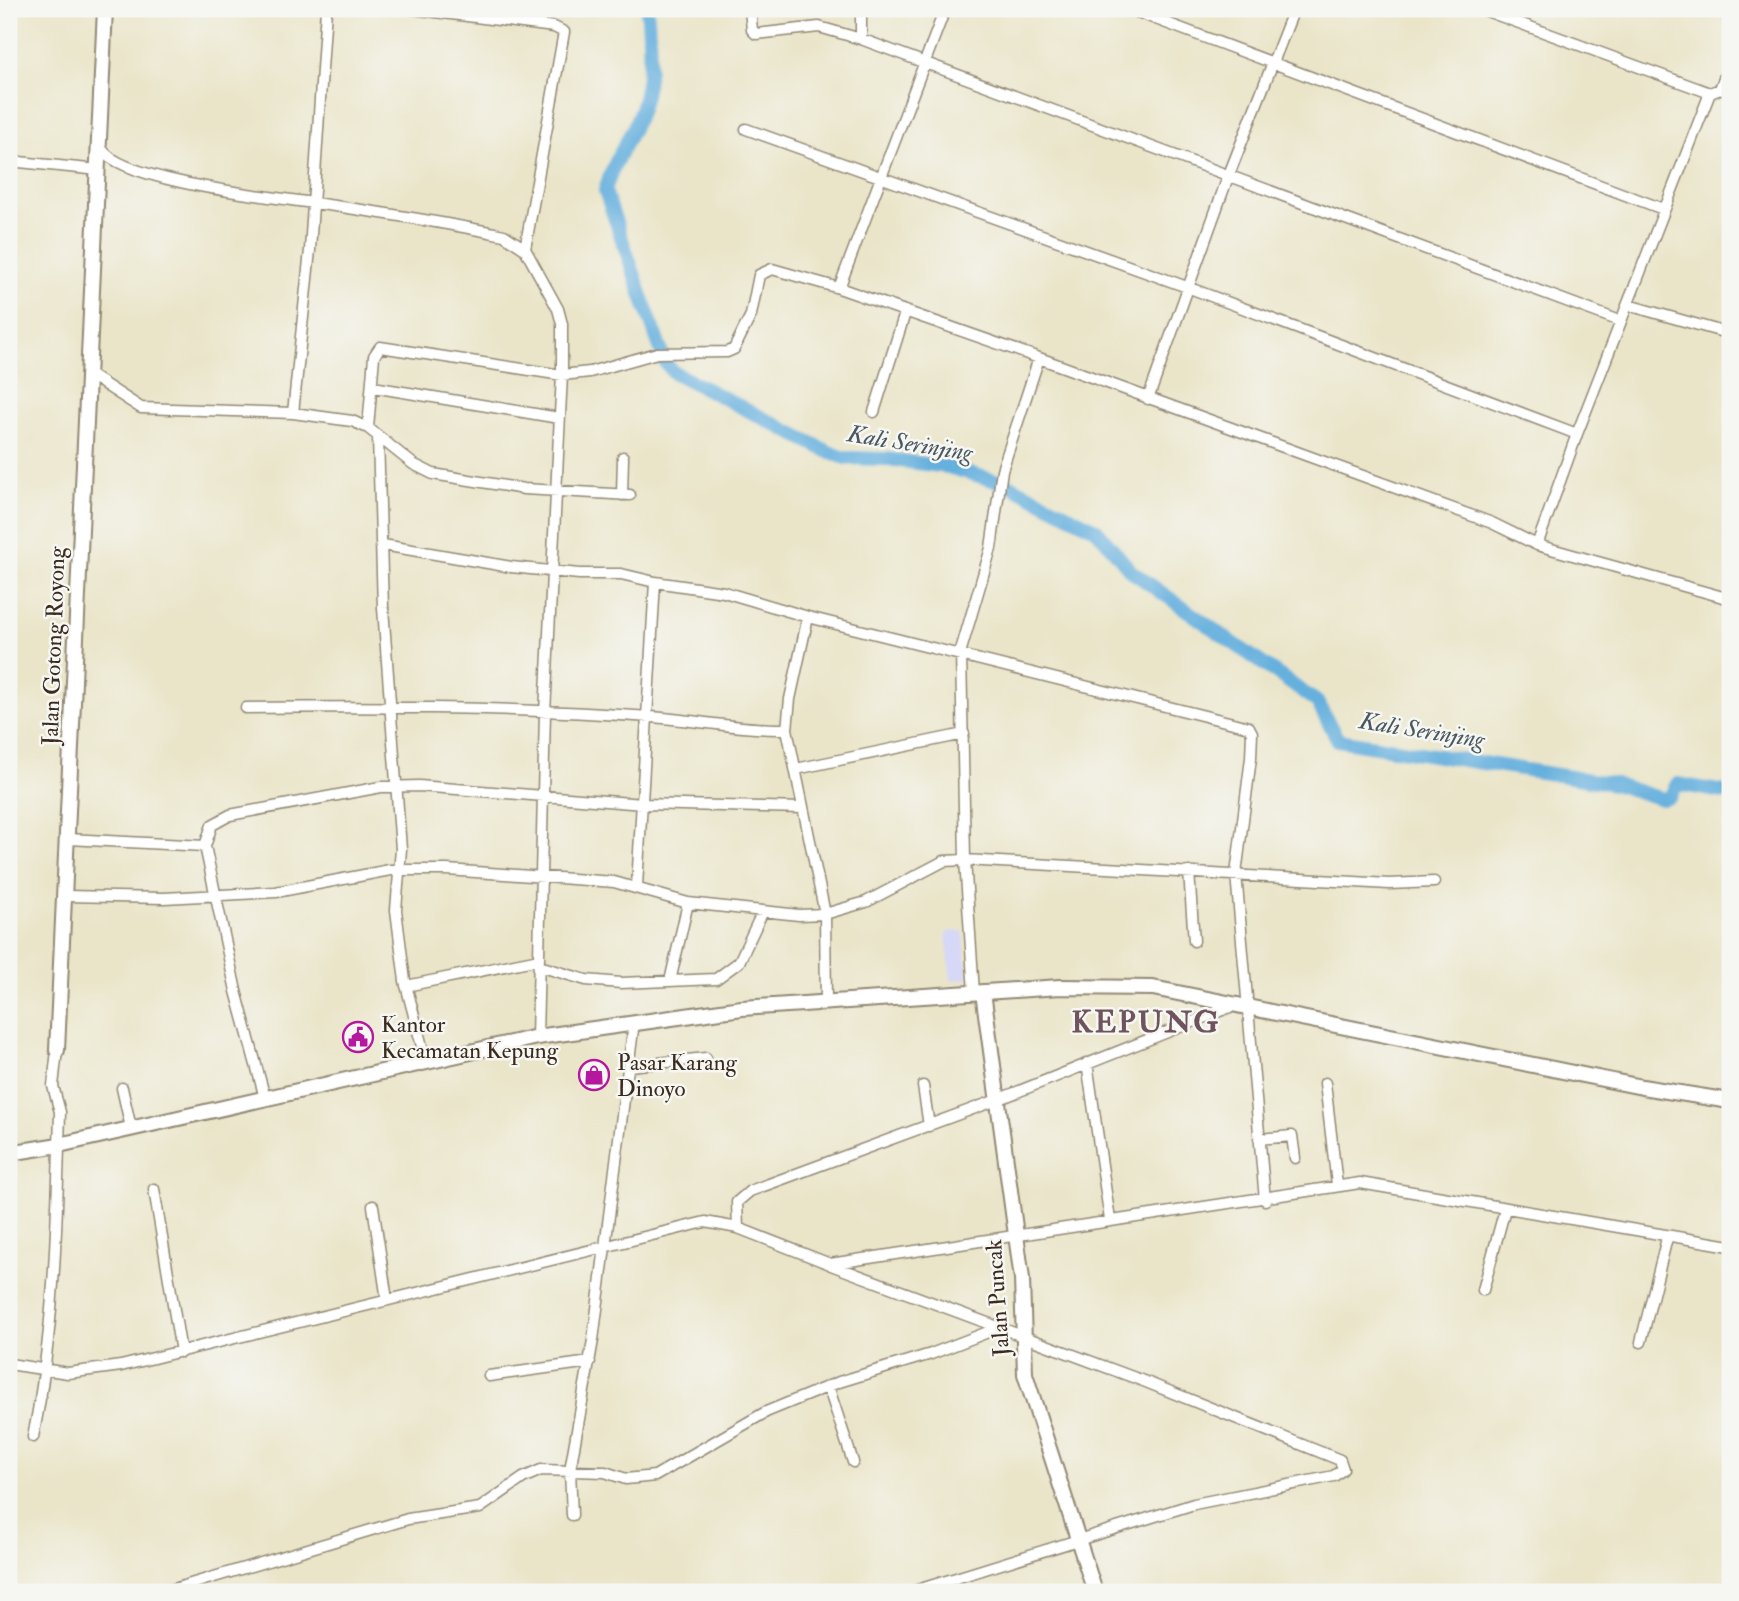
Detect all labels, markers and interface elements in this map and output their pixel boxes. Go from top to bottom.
water label: Kali Serinjing [844,418,976,469]
street label: Jalan Gotong Royong [36,546,71,747]
water label: Kali Serinjing [1356,705,1488,756]
district label: KEPUNG [1072,1004,1220,1041]
place label: Kantor Kecamatan Kepung [381,1010,559,1066]
public building icon: Kantor Kecamatan Kepung [341,1020,375,1054]
place label: Pasar Karang Dinoyo [617,1048,738,1103]
shop icon: Pasar Karang Dinoyo [577,1058,611,1092]
street label: Jalan Puncak [979,1238,1016,1358]

